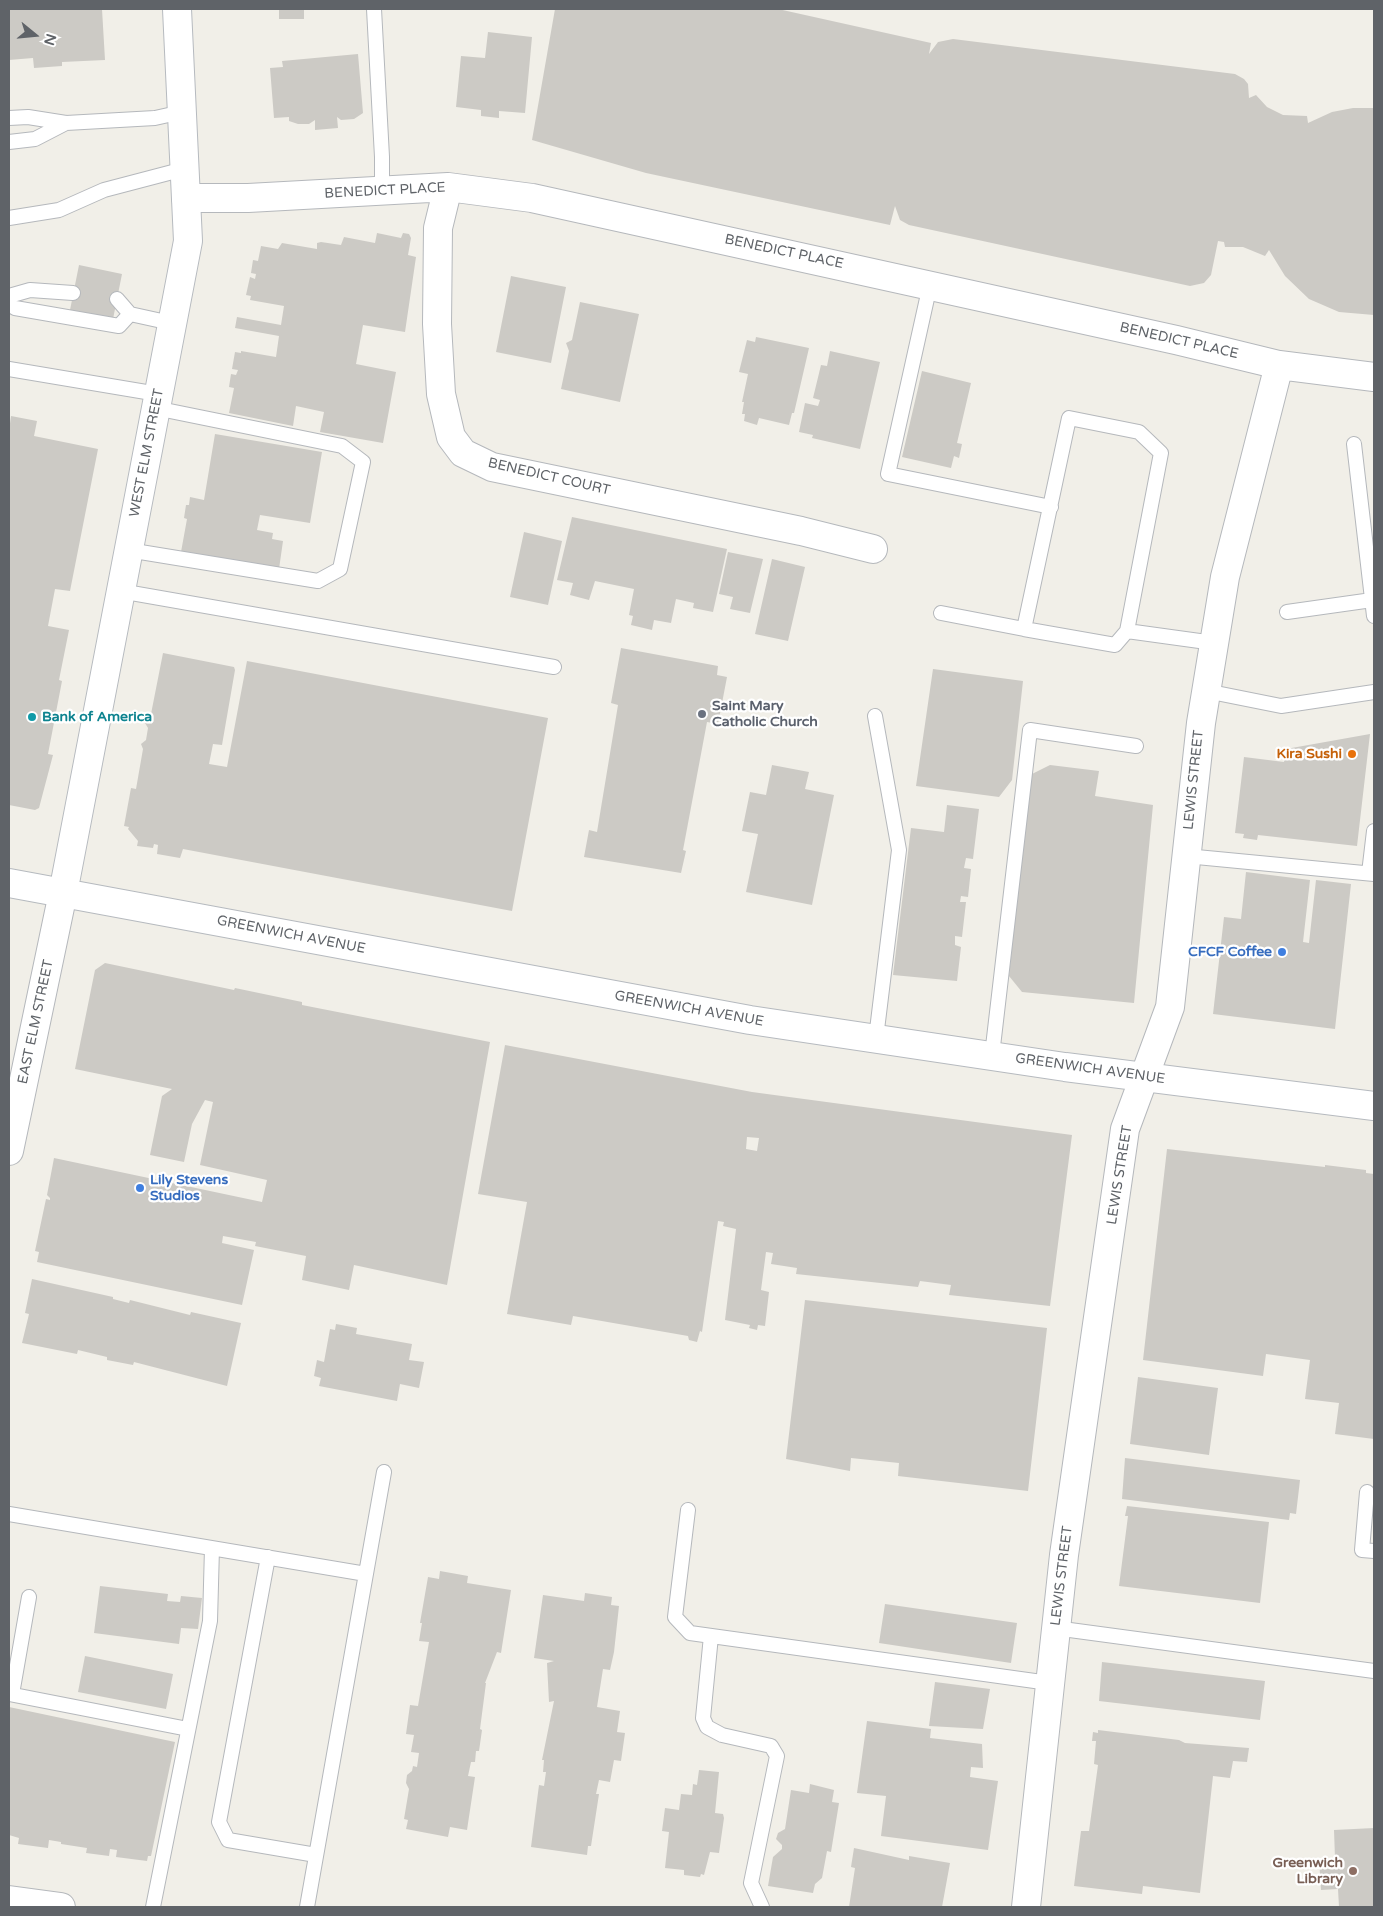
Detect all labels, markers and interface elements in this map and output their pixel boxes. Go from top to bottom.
north arrow [10,10,60,60]
text: N [40,32,60,47]
street label: BENEDICT PLACE [324,179,446,203]
street label: BENEDICT PLACE [723,231,845,273]
street label: BENEDICT PLACE [1118,319,1240,363]
street label: WEST ELM STREET [126,387,168,519]
street label: BENEDICT COURT [486,455,612,499]
place label: Saint Mary Catholic Church [712,698,818,730]
marker: Saint Mary Catholic Church [696,708,708,720]
place label: Bank of America [42,709,152,725]
marker: Bank of America [26,711,38,723]
street label: LEWIS STREET [1180,729,1208,831]
place label: Kira Sushi [1277,746,1342,762]
marker: Kira Sushi [1346,748,1358,760]
street label: GREENWICH AVENUE [215,912,367,958]
place label: CFCF Coffee [1188,944,1272,960]
marker: CFCF Coffee [1276,946,1288,958]
street label: EAST ELM STREET [15,958,57,1086]
street label: GREENWICH AVENUE [613,988,765,1030]
street label: GREENWICH AVENUE [1014,1050,1166,1088]
street label: LEWIS STREET [1104,1124,1136,1226]
place label: Lily Stevens Studios [150,1172,228,1204]
marker: Lily Stevens Studios [134,1182,146,1194]
street label: LEWIS STREET [1048,1525,1076,1627]
place label: Greenwich Library [1272,1855,1343,1888]
marker: Greenwich Library [1347,1865,1359,1877]

